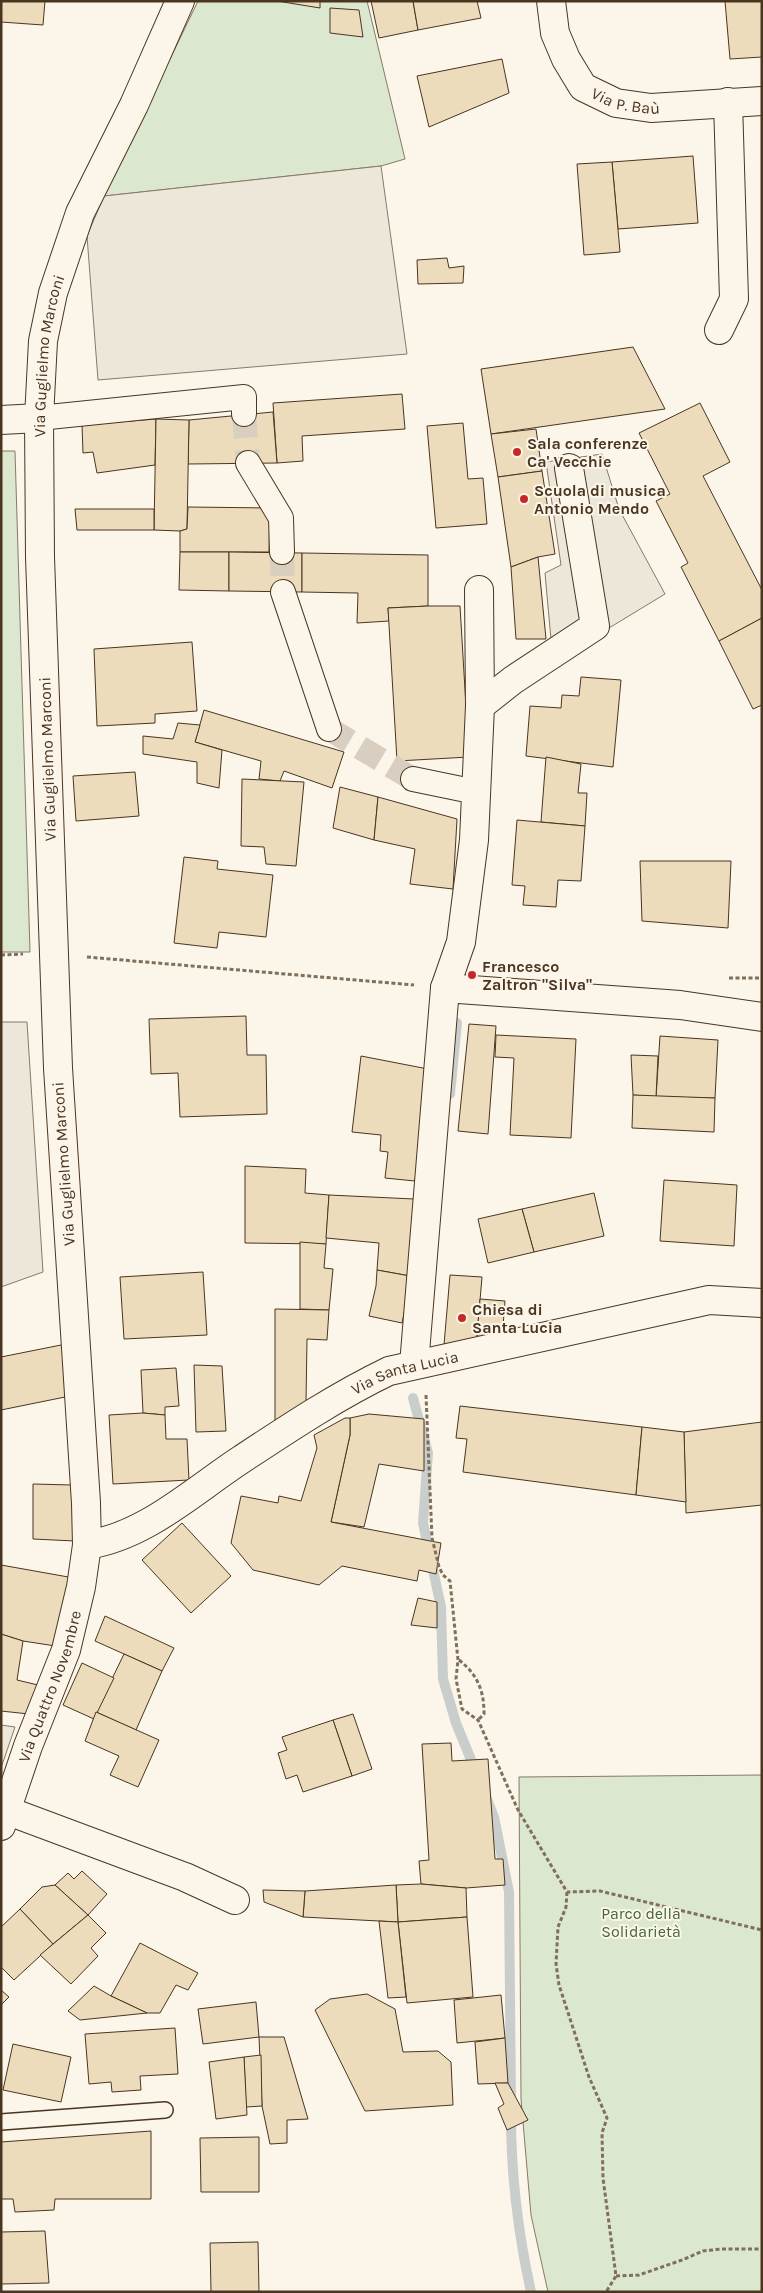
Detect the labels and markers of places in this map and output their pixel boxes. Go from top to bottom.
place label: Sala conferenze Ca' Vecchie [527,434,648,471]
marker: Sala conferenze Ca' Vecchie [511,446,523,458]
place label: Scuola di musica Antonio Mendo [534,481,666,518]
marker: Scuola di musica Antonio Mendo [518,493,530,505]
place label: Francesco Zaltron "Silva" [482,957,592,994]
marker: Francesco Zaltron "Silva" [466,969,478,981]
place label: Chiesa di Santa Lucia [472,1300,562,1337]
marker: Chiesa di Santa Lucia [456,1312,468,1324]

